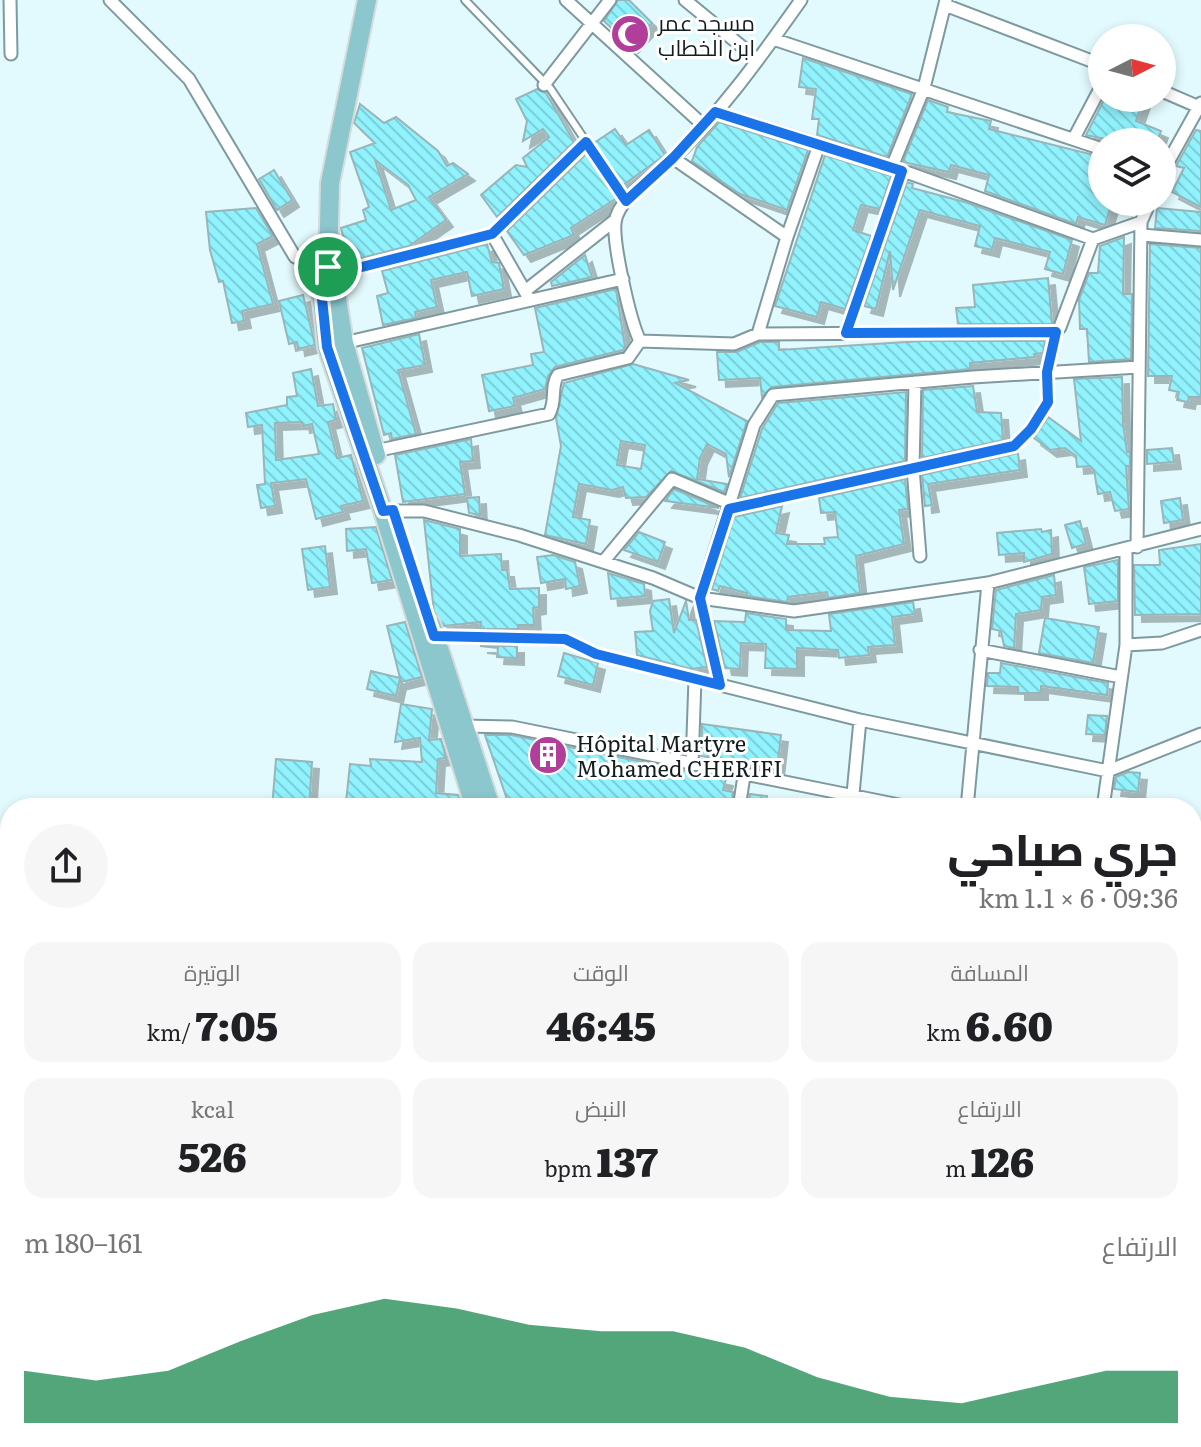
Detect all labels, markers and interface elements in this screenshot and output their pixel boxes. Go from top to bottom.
place label: مسجد عمر ابن الخطاب [656,5,755,63]
mosque icon: مسجد عمر ابن الخطاب [609,13,651,55]
north arrow [1088,24,1176,112]
map controls [1088,24,1176,216]
button: layers [1088,128,1176,216]
pin [294,233,362,301]
icon: arrive [306,245,350,289]
place label: Hôpital Martyre Mohamed CHERIFI [576,726,782,784]
building icon: Hôpital Martyre Mohamed CHERIFI [527,734,569,776]
text: جري صباحي [947,814,1178,880]
button: share [24,824,108,908]
text: 09:36 · 6 × 1.1 km [978,877,1178,916]
text: الوتيرة [184,955,241,988]
text: الوقت [573,955,629,988]
text: المسافة [951,955,1029,988]
text: 7:05 [195,994,278,1053]
text: 46:45 [546,994,656,1053]
text: 6.60 [965,994,1053,1053]
text: /km [147,1015,195,1048]
text: km [926,1015,965,1048]
text: النبض [575,1091,627,1124]
text: الارتفاع [957,1091,1022,1124]
text: kcal [191,1092,234,1125]
text: 526 [178,1125,247,1184]
text: 137 [596,1130,658,1189]
text: 126 [971,1130,1034,1189]
text: bpm [544,1151,596,1184]
text: m [945,1151,971,1184]
text: 161–180 m [24,1222,143,1261]
text: الارتفاع [1102,1225,1178,1264]

